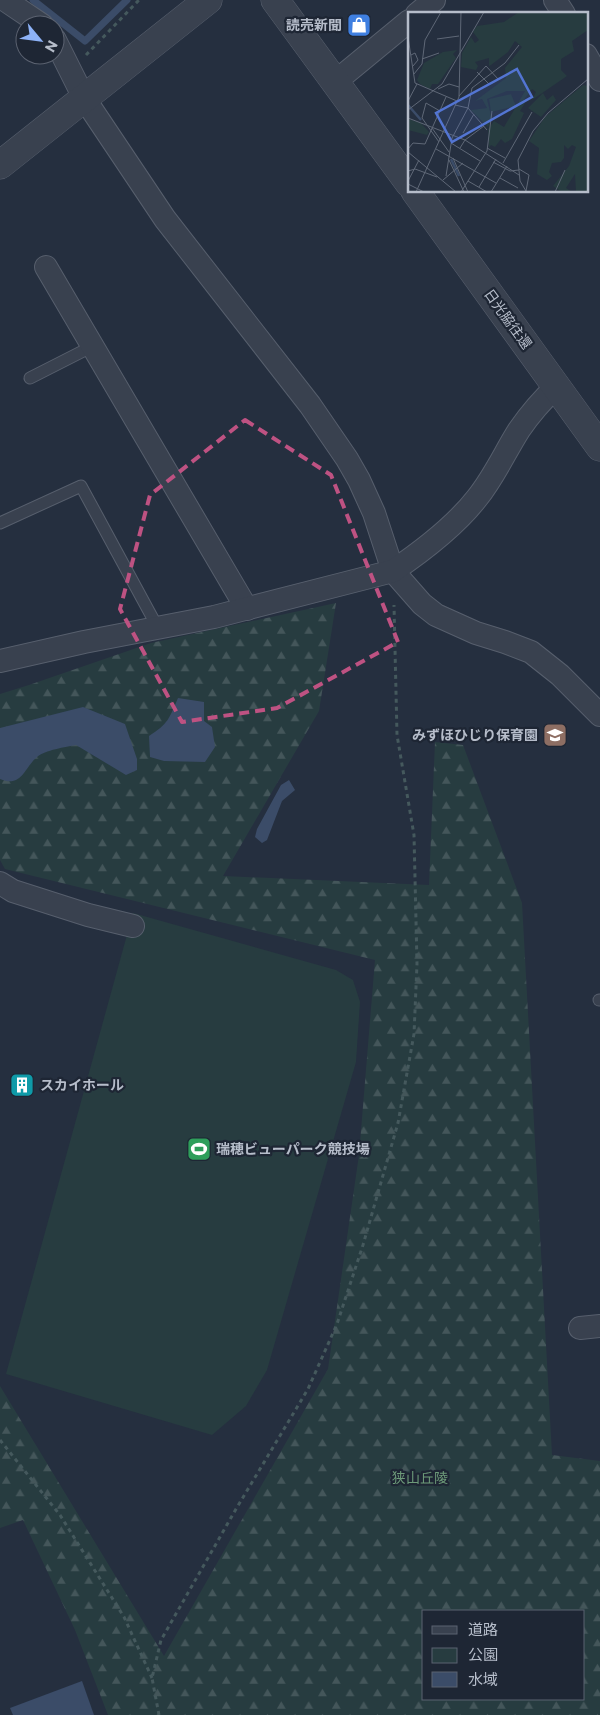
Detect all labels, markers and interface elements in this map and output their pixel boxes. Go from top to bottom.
shop icon: 読売新聞 [346,12,372,38]
inset map [408,12,588,192]
north arrow [15,15,65,65]
place label: 読売新聞 [286,16,342,33]
text: N [42,38,62,55]
street label: 日光脇往還 [481,285,536,352]
school or university icon: みずほひじり保育園 [542,722,568,748]
place label: みずほひじり保育園 [412,726,538,743]
building icon: スカイホール [9,1072,35,1098]
place label: スカイホール [40,1076,124,1093]
sports icon: 瑞穂ビューパーク競技場 [186,1136,212,1162]
place label: 瑞穂ビューパーク競技場 [216,1140,370,1157]
park label: 狭山丘陵 [392,1469,448,1486]
legend [422,1610,585,1700]
text: 道路 [468,1620,498,1638]
text: 公園 [468,1645,498,1663]
text: 水域 [468,1670,498,1688]

